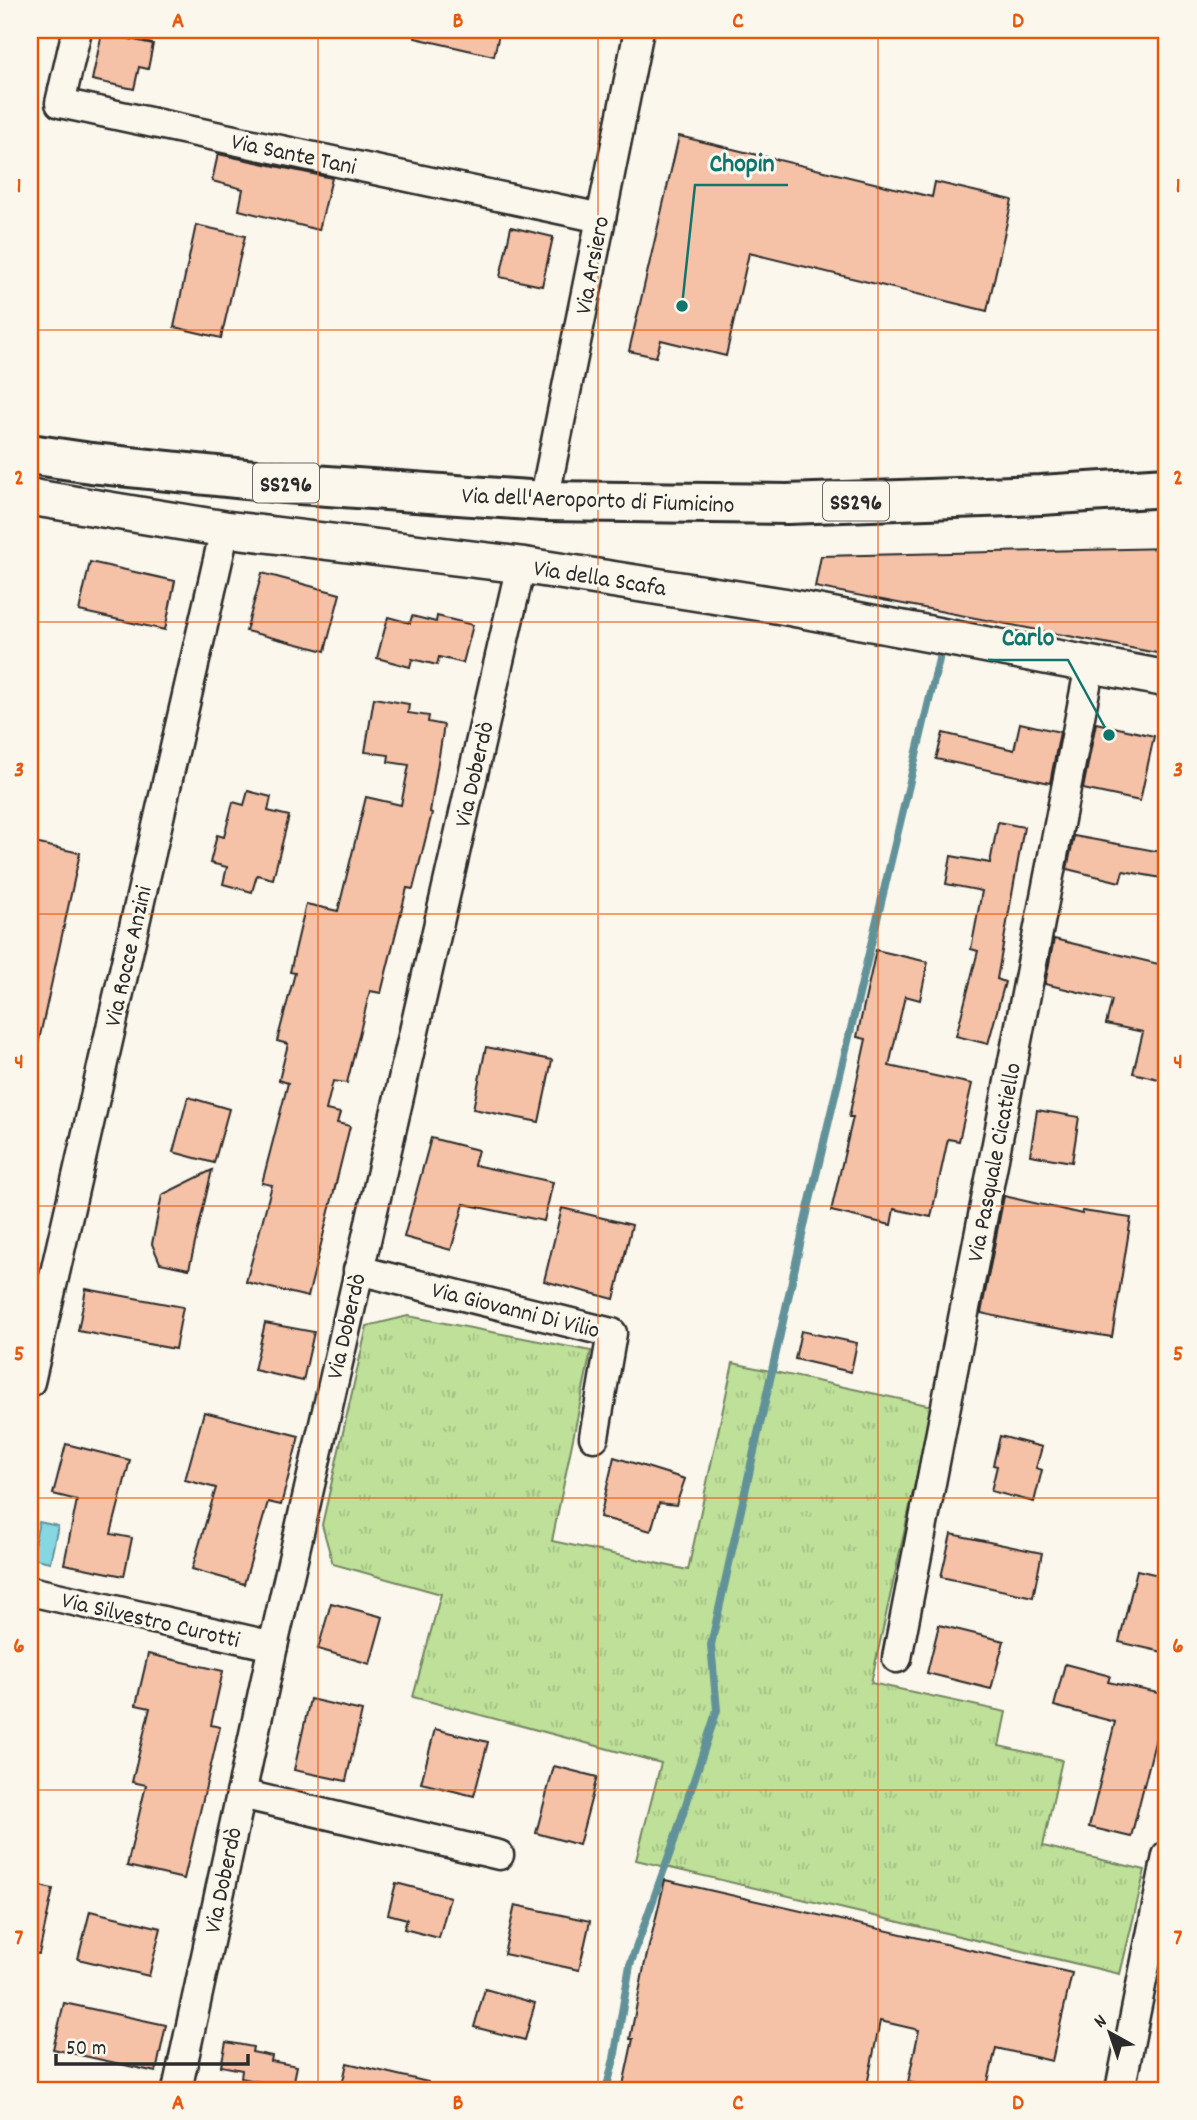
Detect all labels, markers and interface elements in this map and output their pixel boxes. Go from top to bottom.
text: A [172,6,184,39]
text: B [453,6,464,39]
text: C [732,6,744,39]
text: D [1012,6,1024,39]
street label: Via Sante Tani [228,126,359,186]
callout: Chopin [695,138,788,185]
text: Chopin [709,147,775,184]
text: 1 [16,171,22,204]
text: 1 [1175,171,1181,204]
street label: Via Arsiero [568,214,620,318]
text: 2 [14,463,24,496]
road number: SS296 [253,463,319,503]
text: 2 [1173,463,1183,496]
street label: Via dell'Aeroporto di Fiumicino [461,480,735,524]
road number: SS296 [823,481,889,520]
street label: Via della Scafa [531,553,669,607]
callout: Carlo [988,613,1068,660]
text: Carlo [1002,621,1055,658]
street label: Via Doberdò [447,718,505,831]
text: 3 [14,755,24,788]
text: 3 [1173,755,1183,788]
street label: Via Rocce Anzini [97,883,163,1030]
text: 4 [14,1047,24,1080]
text: 4 [1173,1047,1183,1080]
street label: Via Pasquale Cicatiello [960,1060,1032,1265]
street label: Via Doberdò [319,1270,377,1383]
street label: Via Giovanni Di Vilio [428,1275,603,1349]
text: 5 [14,1339,24,1372]
text: 5 [1173,1339,1183,1372]
street label: Via Silvestro Curotti [58,1585,243,1659]
text: 6 [13,1631,25,1664]
text: 6 [1172,1631,1184,1664]
street label: Via Doberdò [197,1824,253,1937]
text: 7 [15,1923,24,1956]
text: 7 [1174,1923,1183,1956]
north arrow [1074,1997,1144,2068]
text: N [1089,2009,1114,2036]
scale bar [56,2022,248,2066]
text: 50 m [66,2035,106,2065]
text: A [172,2088,184,2120]
text: B [453,2088,464,2120]
text: C [732,2088,744,2120]
text: D [1012,2088,1024,2120]

